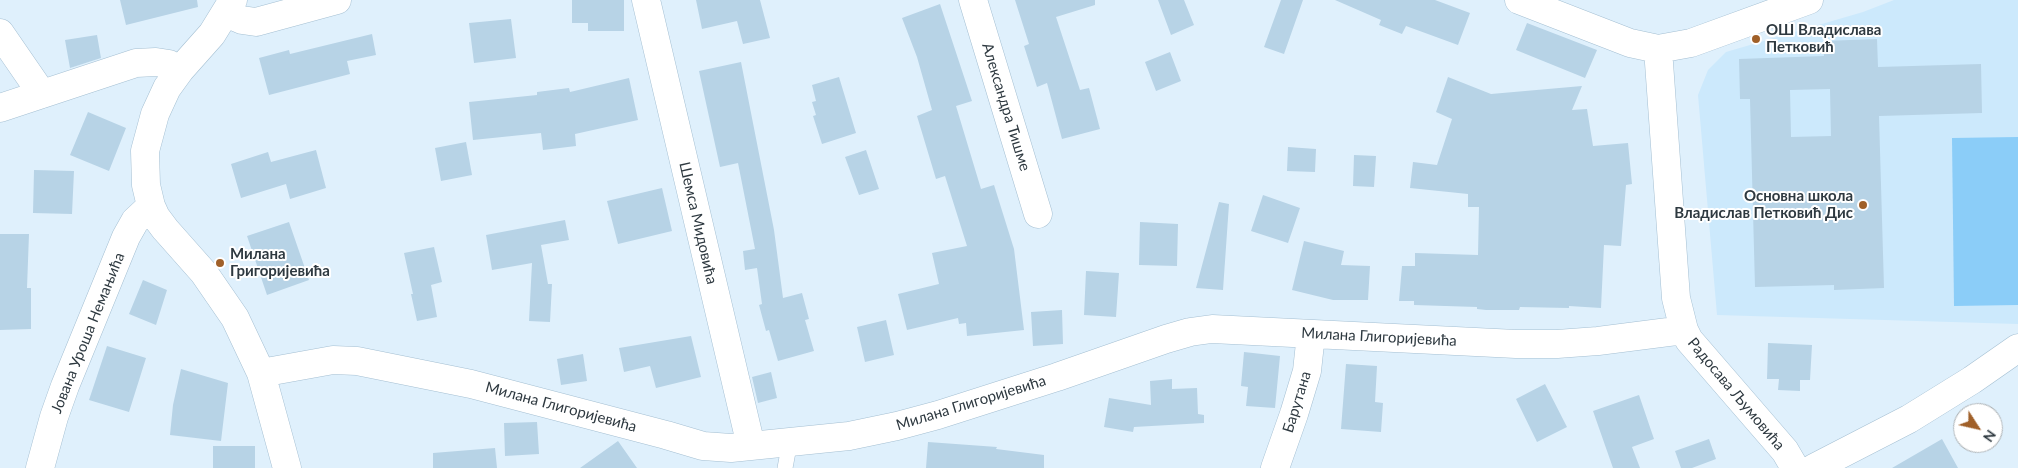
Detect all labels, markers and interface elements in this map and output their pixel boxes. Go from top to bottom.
place label: ОШ Владислава Петковић [1766,21,1881,56]
marker: ОШ Владислава Петковић [1750,33,1762,45]
street label: Александра Тишме [978,41,1034,173]
street label: Шемса Мидовића [675,160,721,286]
place label: Основна школа Владислав Петковић Дис [1674,187,1853,222]
marker: Основна школа Владислав Петковић Дис [1857,199,1869,211]
place label: Милана Григоријевића [230,245,330,280]
street label: Јована Уроша Немањића [47,250,129,416]
marker: Милана Григоријевића [214,257,226,269]
street label: Милана Глигоријевића [1301,324,1457,350]
street label: Радосава Љумовића [1684,334,1788,454]
street label: Барутана [1279,369,1315,435]
street label: Милана Глигоријевића [894,372,1048,434]
street label: Милана Глигоријевића [483,378,639,436]
north arrow [1953,403,2003,453]
text: N [1980,427,2000,446]

